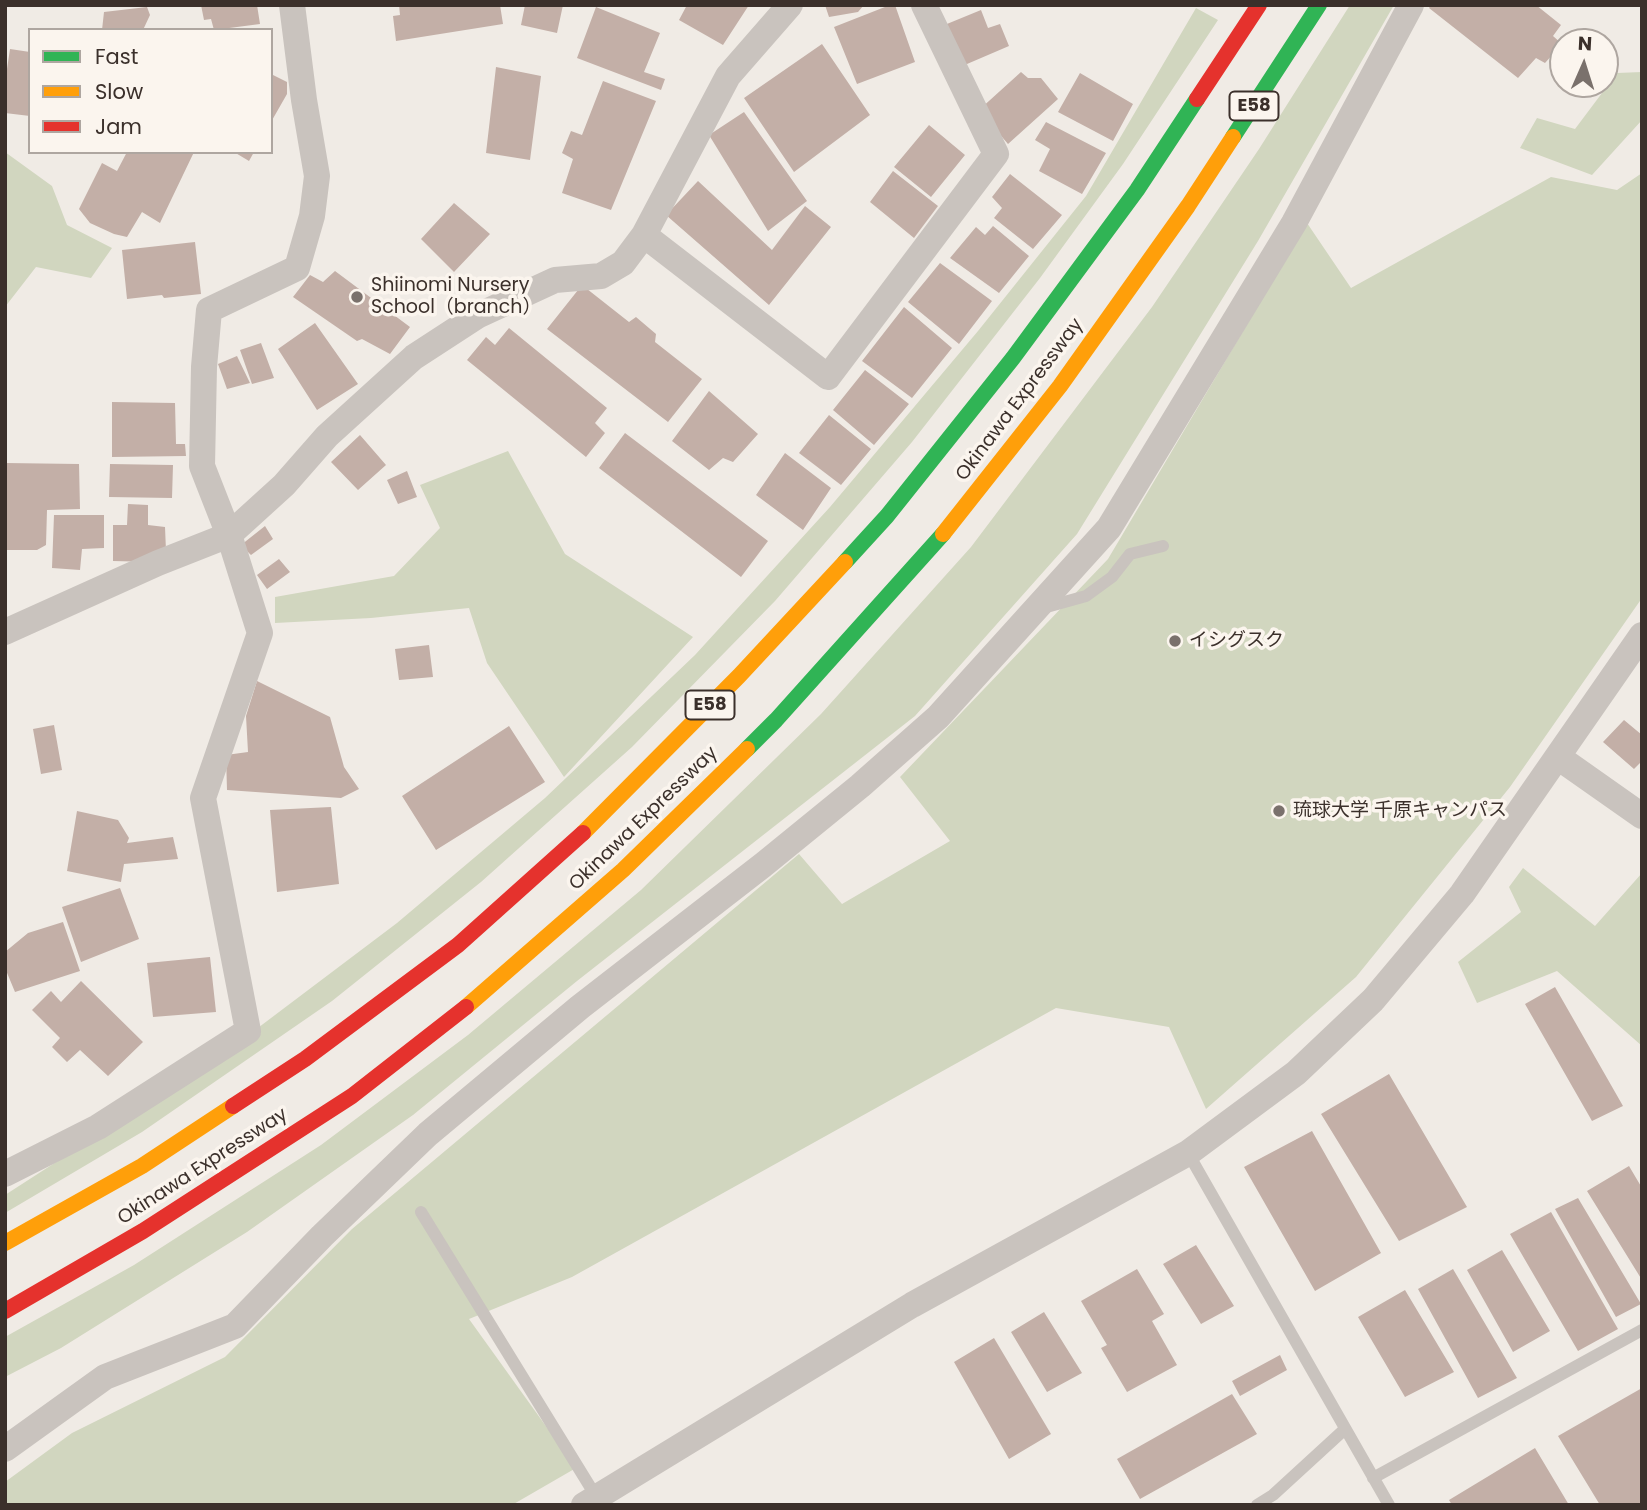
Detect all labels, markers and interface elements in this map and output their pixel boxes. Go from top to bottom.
legend [28,28,273,154]
north arrow [1549,28,1619,98]
text: N [1577,30,1593,57]
text: Fast [95,42,138,71]
text: Slow [95,77,143,106]
road number: E58 [1230,92,1278,120]
text: Jam [95,112,142,141]
place label: Shiinomi Nursery School（branch） [371,275,541,319]
marker: Shiinomi Nursery School（branch） [349,289,365,305]
street label: Okinawa Expressway [951,314,1089,486]
place label: イシグスク [1189,630,1284,652]
marker: イシグスク [1167,633,1183,649]
road number: E58 [686,690,734,720]
street label: Okinawa Expressway [565,742,723,896]
place label: 琉球大学 千原キャンパス [1293,800,1507,822]
marker: 琉球大学 千原キャンパス [1271,803,1287,819]
street label: Okinawa Expressway [114,1104,292,1230]

